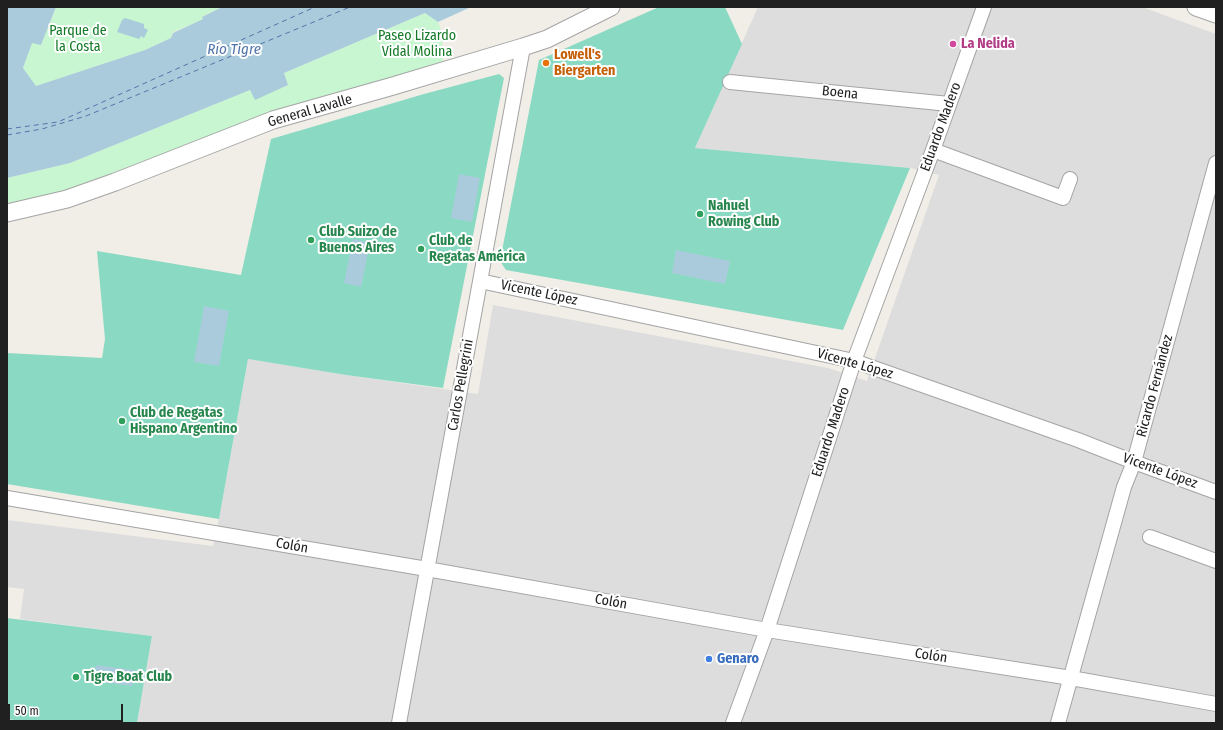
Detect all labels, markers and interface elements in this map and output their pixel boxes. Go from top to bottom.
park label: Parque de la Costa [49,23,107,56]
park label: Paseo Lizardo Vidal Molina [378,28,456,60]
place label: La Nelida [961,36,1015,52]
marker: La Nelida [948,39,958,49]
water label: Río Tigre [207,41,261,59]
place label: Lowell's Biergarten [554,47,615,80]
marker: Lowell's Biergarten [541,58,551,68]
street label: Eduardo Madero [917,80,965,174]
street label: Boena [821,83,859,103]
street label: General Lavalle [266,91,354,131]
place label: Nahuel Rowing Club [708,198,779,230]
marker: Nahuel Rowing Club [695,209,705,219]
place label: Club Suizo de Buenos Aires [319,224,397,256]
place label: Club de Regatas América [429,233,525,266]
marker: Club Suizo de Buenos Aires [306,235,316,245]
marker: Club de Regatas América [416,244,426,254]
street label: Vicente López [499,277,579,309]
street label: Ricardo Fernández [1133,333,1177,439]
street label: Carlos Pellegrini [445,338,477,432]
street label: Vicente López [815,345,895,383]
street label: Eduardo Madero [809,385,853,479]
place label: Club de Regatas Hispano Argentino [130,405,237,438]
marker: Club de Regatas Hispano Argentino [117,416,127,426]
street label: Vicente López [1120,450,1200,492]
street label: Colón [275,535,309,557]
street label: Colón [594,591,628,613]
street label: Colón [914,645,948,667]
place label: Genaro [717,651,759,667]
marker: Genaro [704,654,714,664]
place label: Tigre Boat Club [84,669,172,685]
marker: Tigre Boat Club [71,672,81,682]
scale bar [10,696,125,722]
text: 50 m [15,704,39,718]

